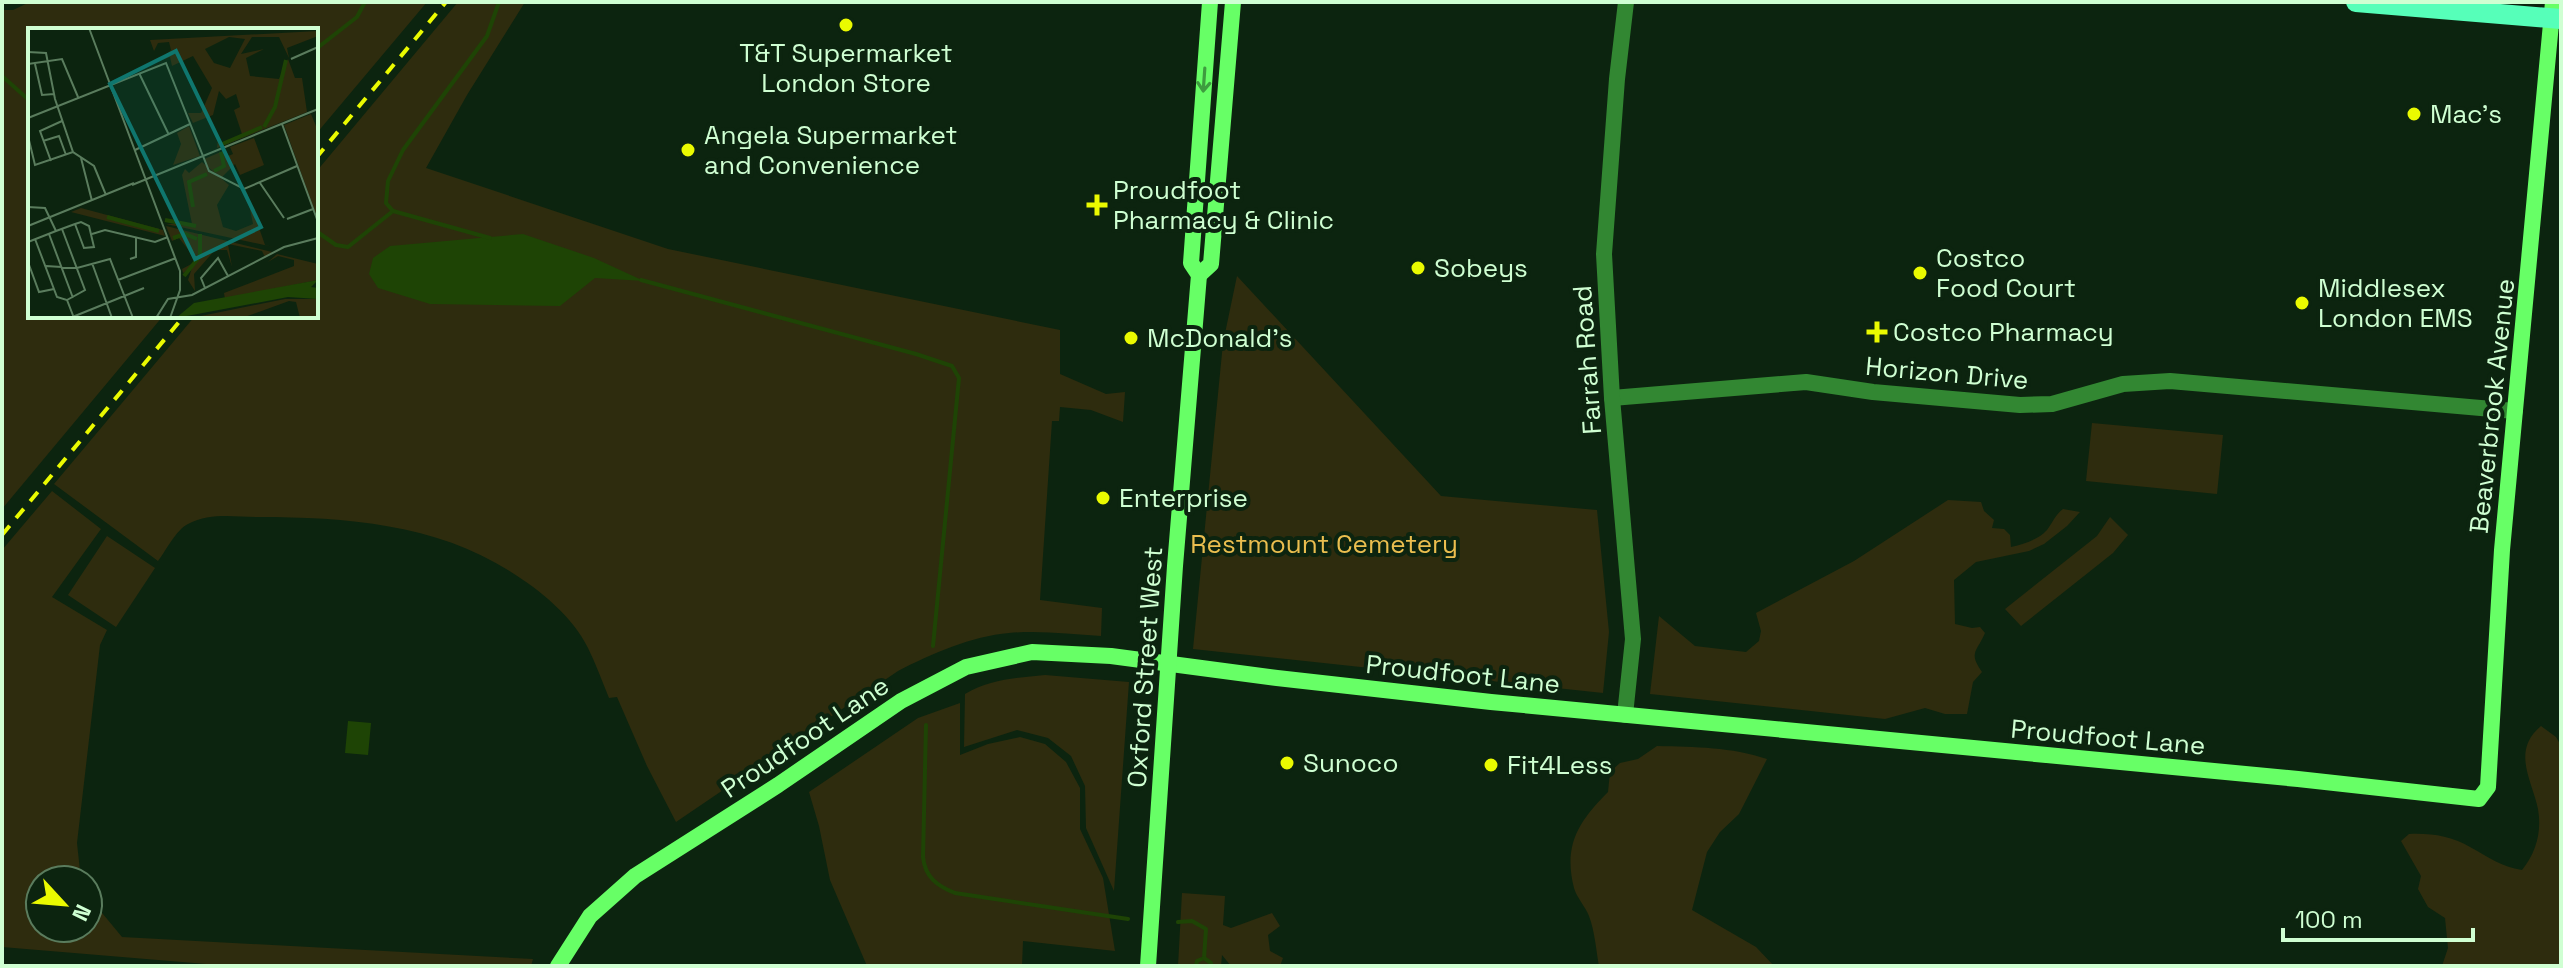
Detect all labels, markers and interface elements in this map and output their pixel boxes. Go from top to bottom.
marker: T&T Supermarket London Store [837,16,855,34]
inset map [28,28,318,318]
place label: T&T Supermarket London Store [739,36,953,100]
one-way arrow [1196,66,1211,93]
place label: Mac's [2430,97,2502,131]
marker: Mac's [2405,105,2423,123]
place label: Angela Supermarket and Convenience [704,118,957,182]
marker: Angela Supermarket and Convenience [679,141,697,159]
place label: Proudfoot Pharmacy & Clinic [1113,173,1334,237]
marker: Proudfoot Pharmacy & Clinic [1088,196,1106,214]
place label: Costco Food Court [1936,241,2076,305]
place label: Sobeys [1434,251,1528,285]
marker: Sobeys [1409,259,1427,277]
marker: Costco Food Court [1911,264,1929,282]
place label: Middlesex London EMS [2318,271,2473,335]
street label: Beaverbrook Avenue [2462,277,2522,535]
street label: Farrah Road [1565,284,1609,436]
marker: Middlesex London EMS [2293,294,2311,312]
place label: Costco Pharmacy [1893,315,2114,349]
place label: McDonald's [1147,321,1292,355]
marker: Costco Pharmacy [1868,323,1886,341]
marker: McDonald's [1122,329,1140,347]
street label: Horizon Drive [1864,349,2030,397]
place label: Enterprise [1119,481,1248,515]
marker: Enterprise [1094,489,1112,507]
park label: Restmount Cemetery [1190,527,1458,561]
street label: Oxford Street West [1120,545,1170,789]
street label: Proudfoot Lane [1364,647,1562,701]
street label: Proudfoot Lane [715,668,895,806]
street label: Proudfoot Lane [2009,712,2207,762]
place label: Sunoco [1303,746,1398,780]
place label: Fit4Less [1507,748,1613,782]
marker: Sunoco [1278,754,1296,772]
marker: Fit4Less [1482,756,1500,774]
north arrow [24,864,104,944]
scale bar [2283,892,2473,942]
text: N [66,900,98,926]
text: 100 m [2295,904,2363,935]

